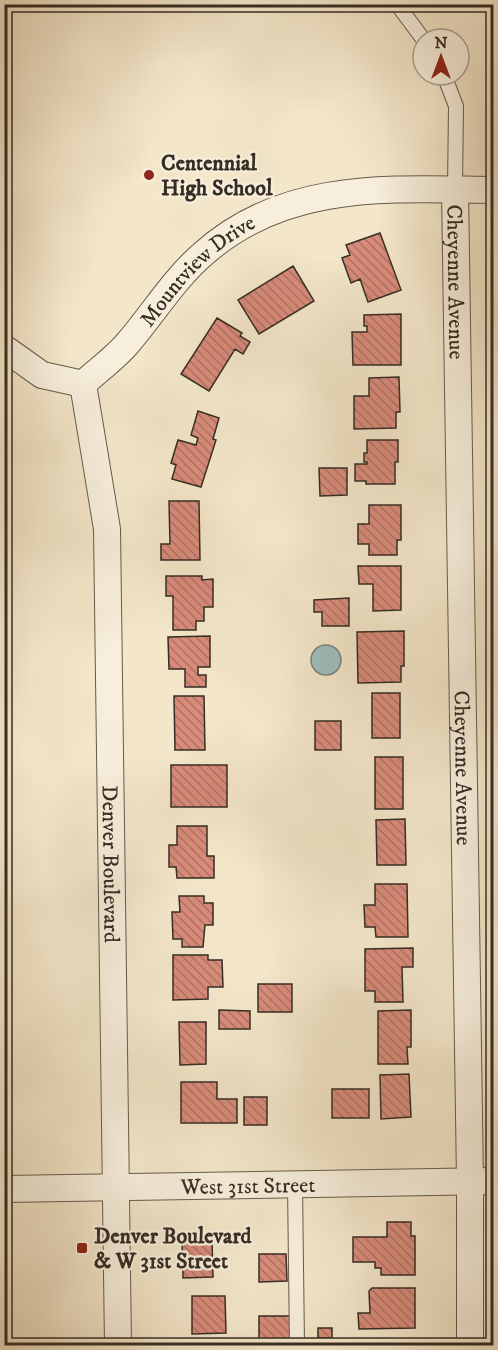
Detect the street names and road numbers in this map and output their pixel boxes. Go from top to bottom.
street label: Cheyenne Avenue [440,204,470,360]
street label: Mountview Drive [134,209,260,332]
street label: Cheyenne Avenue [448,690,477,846]
street label: Denver Boulevard [95,785,125,943]
street label: West 31st Street [179,1172,316,1201]

